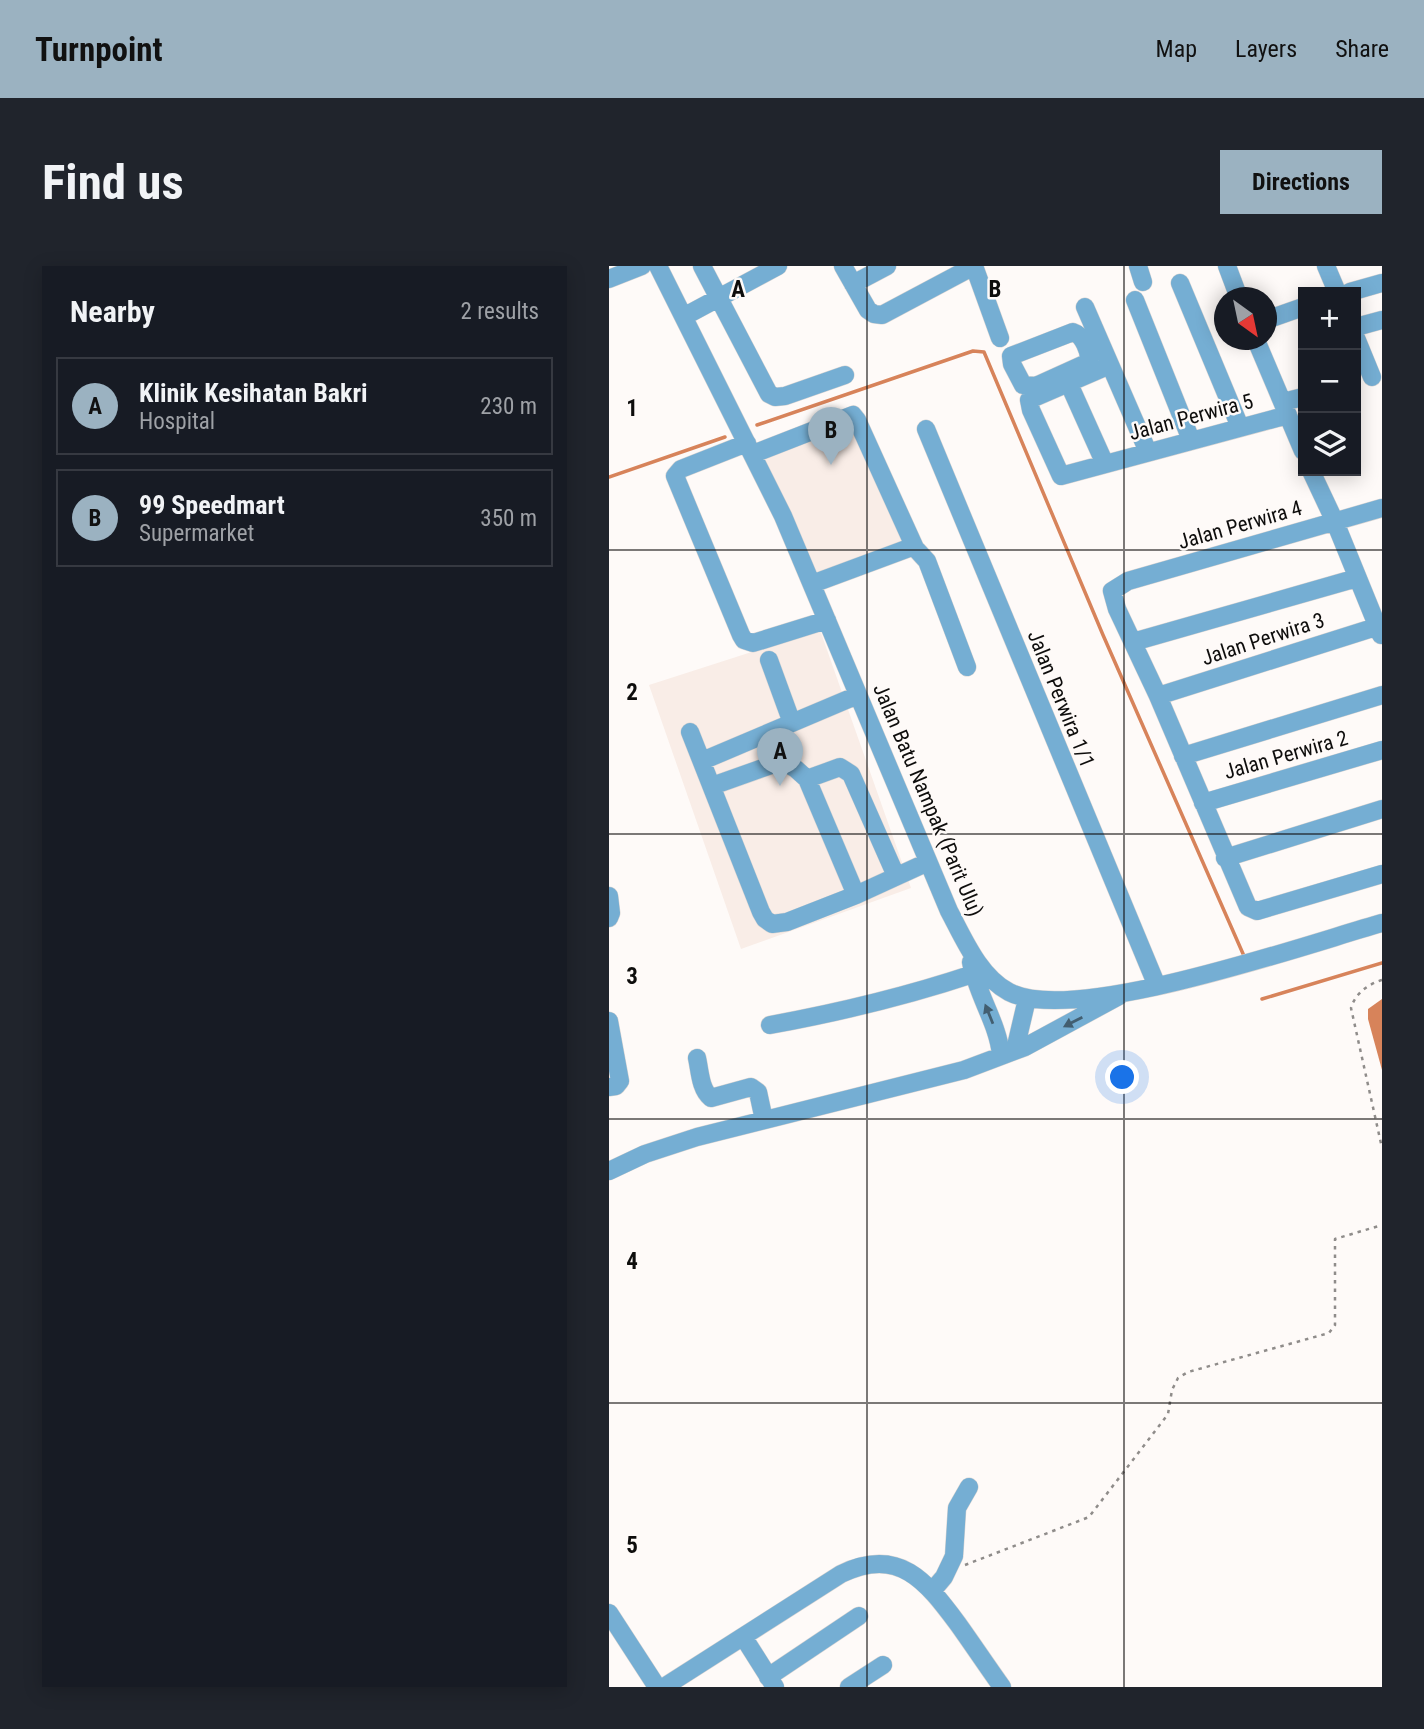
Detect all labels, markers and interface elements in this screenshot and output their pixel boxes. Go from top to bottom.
text: Turnpoint [35,30,163,69]
text: Map [1156,35,1197,63]
text: Layers [1235,35,1297,63]
text: Share [1335,35,1389,63]
button: Directions [1220,150,1382,214]
text: Find us [42,154,184,211]
text: A [731,276,745,303]
text: B [989,276,1001,303]
north arrow [1214,287,1277,350]
map controls [1298,287,1361,476]
button: + [1298,287,1361,350]
text: Nearby [70,294,155,329]
text: 2 results [461,298,539,325]
button: − [1298,350,1361,413]
text: Klinik Kesihatan Bakri [139,378,368,408]
street label: Jalan Perwira 5 [1126,389,1256,445]
text: A [88,393,102,420]
text: 230 m [480,393,537,420]
text: 1 [626,395,638,422]
pin: B [808,407,854,465]
text: Hospital [139,408,215,435]
button: layers [1298,413,1361,476]
text: 99 Speedmart [139,490,285,520]
street label: Jalan Perwira 4 [1175,496,1305,554]
text: B [89,505,101,532]
text: 350 m [480,505,537,532]
text: Supermarket [139,520,254,547]
street label: Jalan Perwira 3 [1199,608,1327,670]
street label: Jalan Perwira 1/1 [1023,627,1099,771]
text: 2 [626,679,638,706]
street label: Jalan Batu Nampak (Parit Ulu) [868,680,988,920]
street label: Jalan Perwira 2 [1221,726,1351,784]
pin: A [757,728,803,786]
text: 3 [626,963,638,990]
one-way arrow [983,1004,994,1025]
one-way arrow [1063,1017,1083,1028]
your location [1105,1060,1139,1094]
text: 4 [626,1248,638,1275]
text: 5 [626,1532,638,1559]

